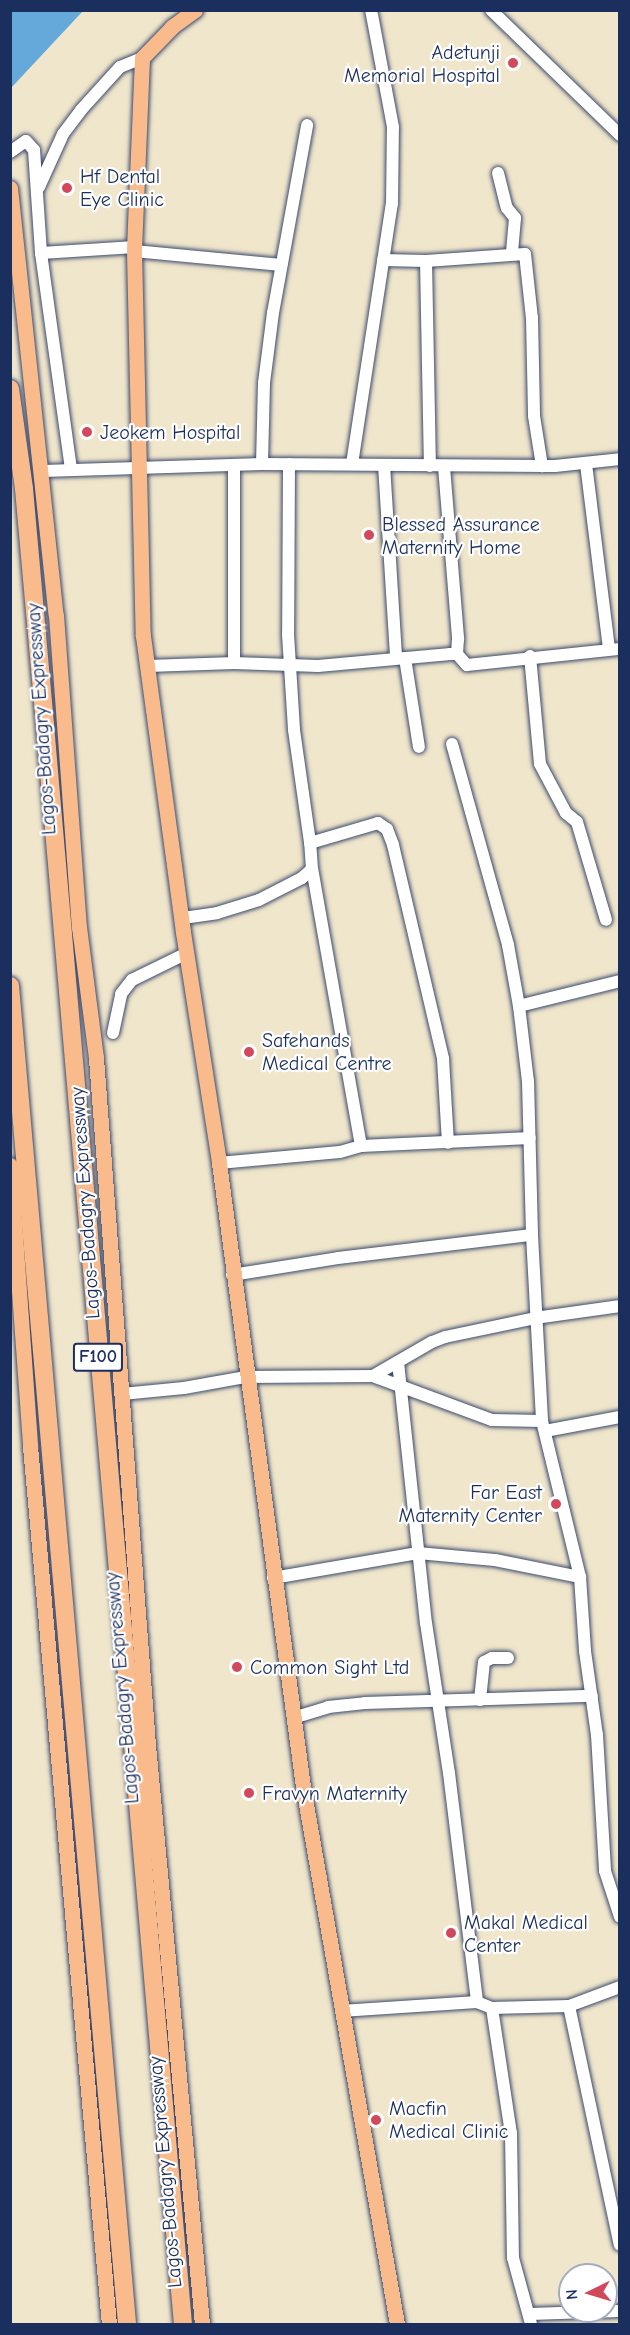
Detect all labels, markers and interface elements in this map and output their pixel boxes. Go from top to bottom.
place label: Adetunji Memorial Hospital [344,40,500,87]
marker: Adetunji Memorial Hospital [504,54,522,72]
place label: Hf Dental Eye Clinic [80,164,164,211]
marker: Hf Dental Eye Clinic [58,179,76,197]
place label: Jeokem Hospital [100,420,240,444]
marker: Jeokem Hospital [78,423,96,441]
place label: Blessed Assurance Maternity Home [382,512,540,559]
marker: Blessed Assurance Maternity Home [360,526,378,544]
street label: Lagos-Badagry Expressway [21,602,61,836]
place label: Safehands Medical Centre [262,1028,392,1075]
marker: Safehands Medical Centre [240,1043,258,1061]
street label: Lagos-Badagry Expressway [65,1086,105,1320]
road number: F100 [72,1342,124,1372]
place label: Far East Maternity Center [398,1480,542,1527]
marker: Far East Maternity Center [547,1495,565,1513]
street label: Lagos-Badagry Expressway [100,1571,144,1805]
place label: Common Sight Ltd [250,1655,409,1679]
marker: Common Sight Ltd [228,1658,246,1676]
place label: Fravyn Maternity [262,1781,407,1805]
marker: Fravyn Maternity [240,1784,258,1802]
place label: Makal Medical Center [464,1910,588,1957]
marker: Makal Medical Center [442,1924,460,1942]
street label: Lagos-Badagry Expressway [143,2055,187,2289]
place label: Macfin Medical Clinic [389,2096,508,2143]
marker: Macfin Medical Clinic [367,2111,385,2129]
north arrow [558,2263,618,2323]
text: N [563,2288,581,2300]

